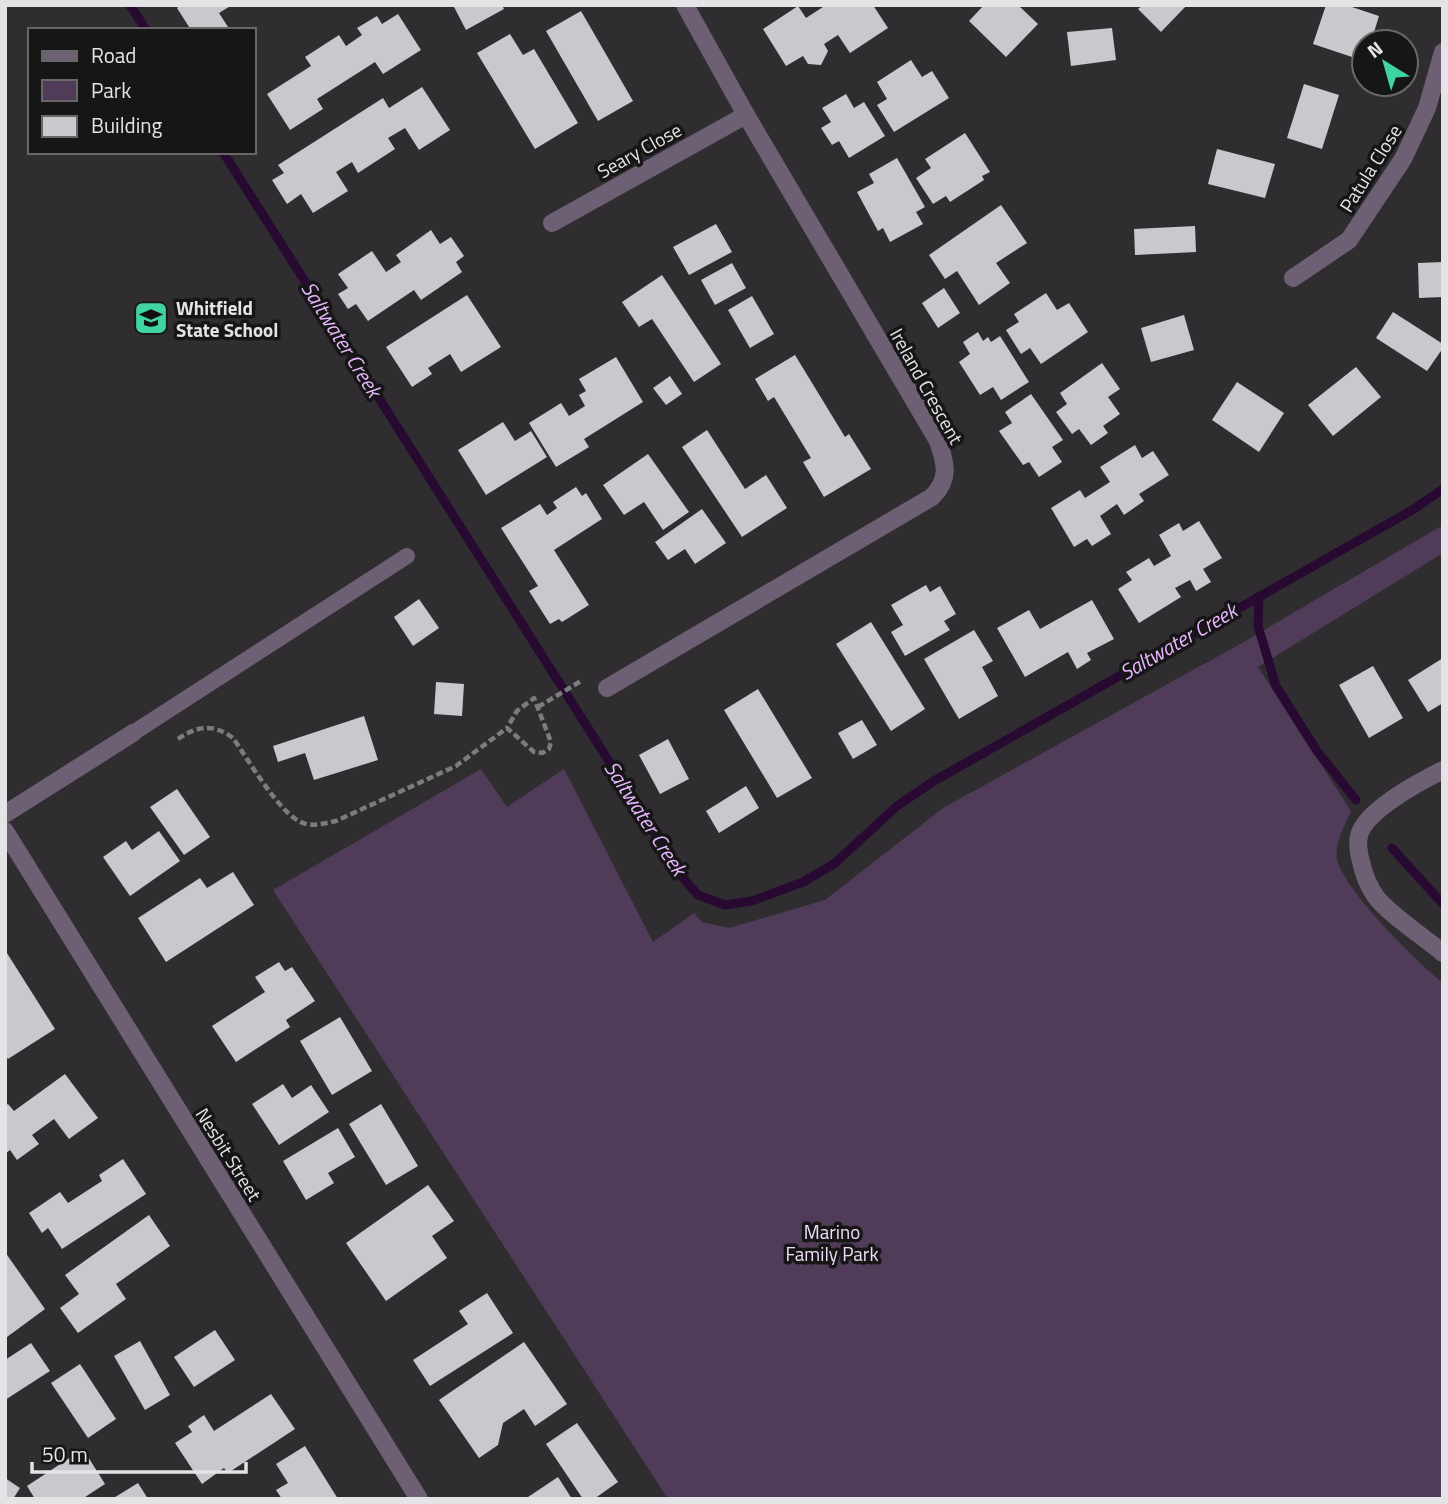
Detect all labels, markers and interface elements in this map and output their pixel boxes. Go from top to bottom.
legend [28,28,256,154]
north arrow [1350,28,1420,98]
text: N [1360,33,1388,65]
text: Road [91,39,136,71]
text: Park [91,74,131,106]
text: Building [91,109,163,141]
street label: Seary Close [592,115,686,185]
street label: Patula Close [1332,118,1408,218]
water label: Saltwater Creek [294,275,392,405]
place label: Whitfield State School [176,293,278,344]
school or university icon: Whitfield State School [132,299,170,337]
street label: Ireland Crescent [883,323,971,450]
water label: Saltwater Creek [1113,593,1245,688]
water label: Saltwater Creek [597,754,697,884]
street label: Nesbit Street [189,1102,269,1207]
park label: Marino Family Park [785,1217,879,1268]
scale bar [32,1430,245,1474]
text: 50 m [42,1438,88,1470]

